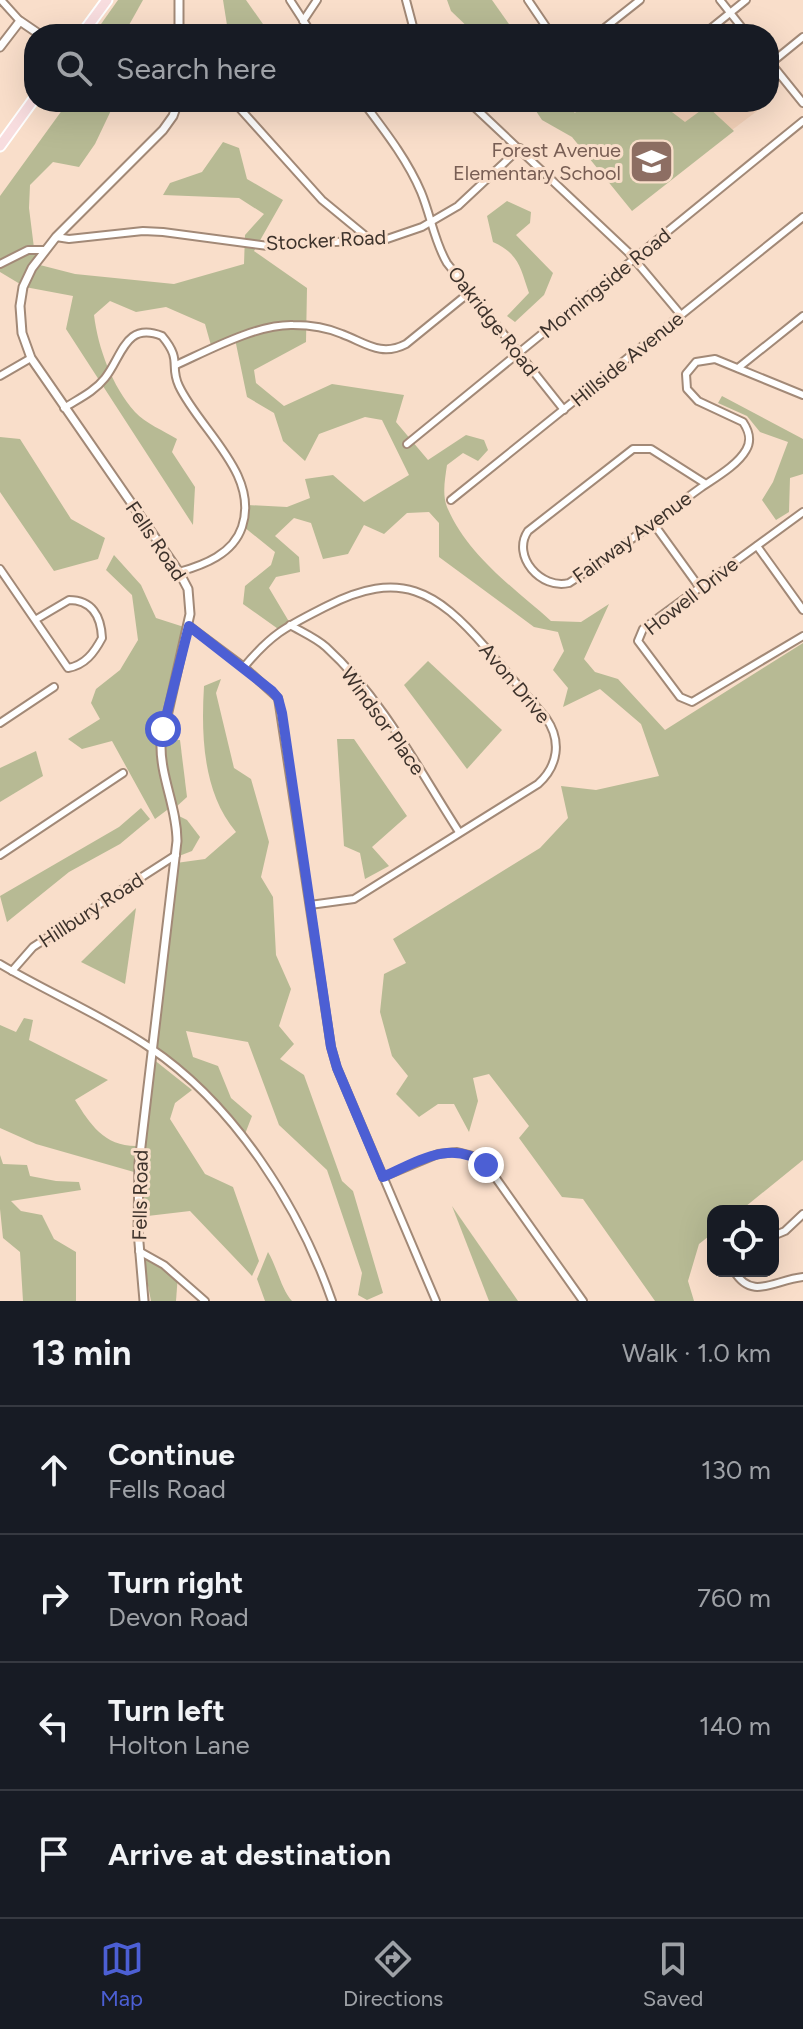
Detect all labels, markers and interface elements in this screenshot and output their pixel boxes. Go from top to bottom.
search box [24,24,779,112]
icon: search [52,46,96,90]
text: Search here [116,50,276,87]
school or university icon: Forest Avenue Elementary School [628,137,676,185]
place label: Forest Avenue Elementary School [453,138,621,185]
street label: Morningside Road [535,223,675,343]
street label: Stocker Road [265,225,387,255]
street label: Oakridge Road [443,262,543,380]
street label: Hillside Avenue [566,306,688,412]
street label: Fairway Avenue [568,486,696,588]
street label: Fells Road [121,497,191,585]
street label: Howell Drive [639,552,743,640]
street label: Avon Drive [474,638,556,728]
street label: Windsor Place [336,662,430,780]
route start [145,711,181,747]
street label: Hillbury Road [34,867,148,953]
route end [468,1147,504,1183]
street label: Fells Road [127,1149,153,1241]
map controls [707,1205,779,1277]
button: locate [707,1205,779,1277]
text: 13 min [32,1333,131,1374]
text: Walk · 1.0 km [622,1337,771,1369]
text: Continue [108,1436,235,1473]
icon: ahead [32,1448,76,1492]
text: 130 m [701,1454,771,1486]
text: Fells Road [108,1473,226,1505]
text: Turn right [108,1564,243,1601]
icon: right [32,1576,76,1620]
text: 760 m [697,1582,771,1614]
text: Devon Road [108,1601,249,1633]
text: Turn left [108,1692,225,1729]
icon: left [32,1704,76,1748]
text: 140 m [699,1710,771,1742]
text: Holton Lane [108,1729,250,1761]
icon: arrive [32,1832,76,1876]
text: Arrive at destination [108,1836,391,1873]
tab: Map [100,1937,144,2012]
tab: Directions [343,1937,443,2012]
tab: Saved [643,1937,703,2012]

